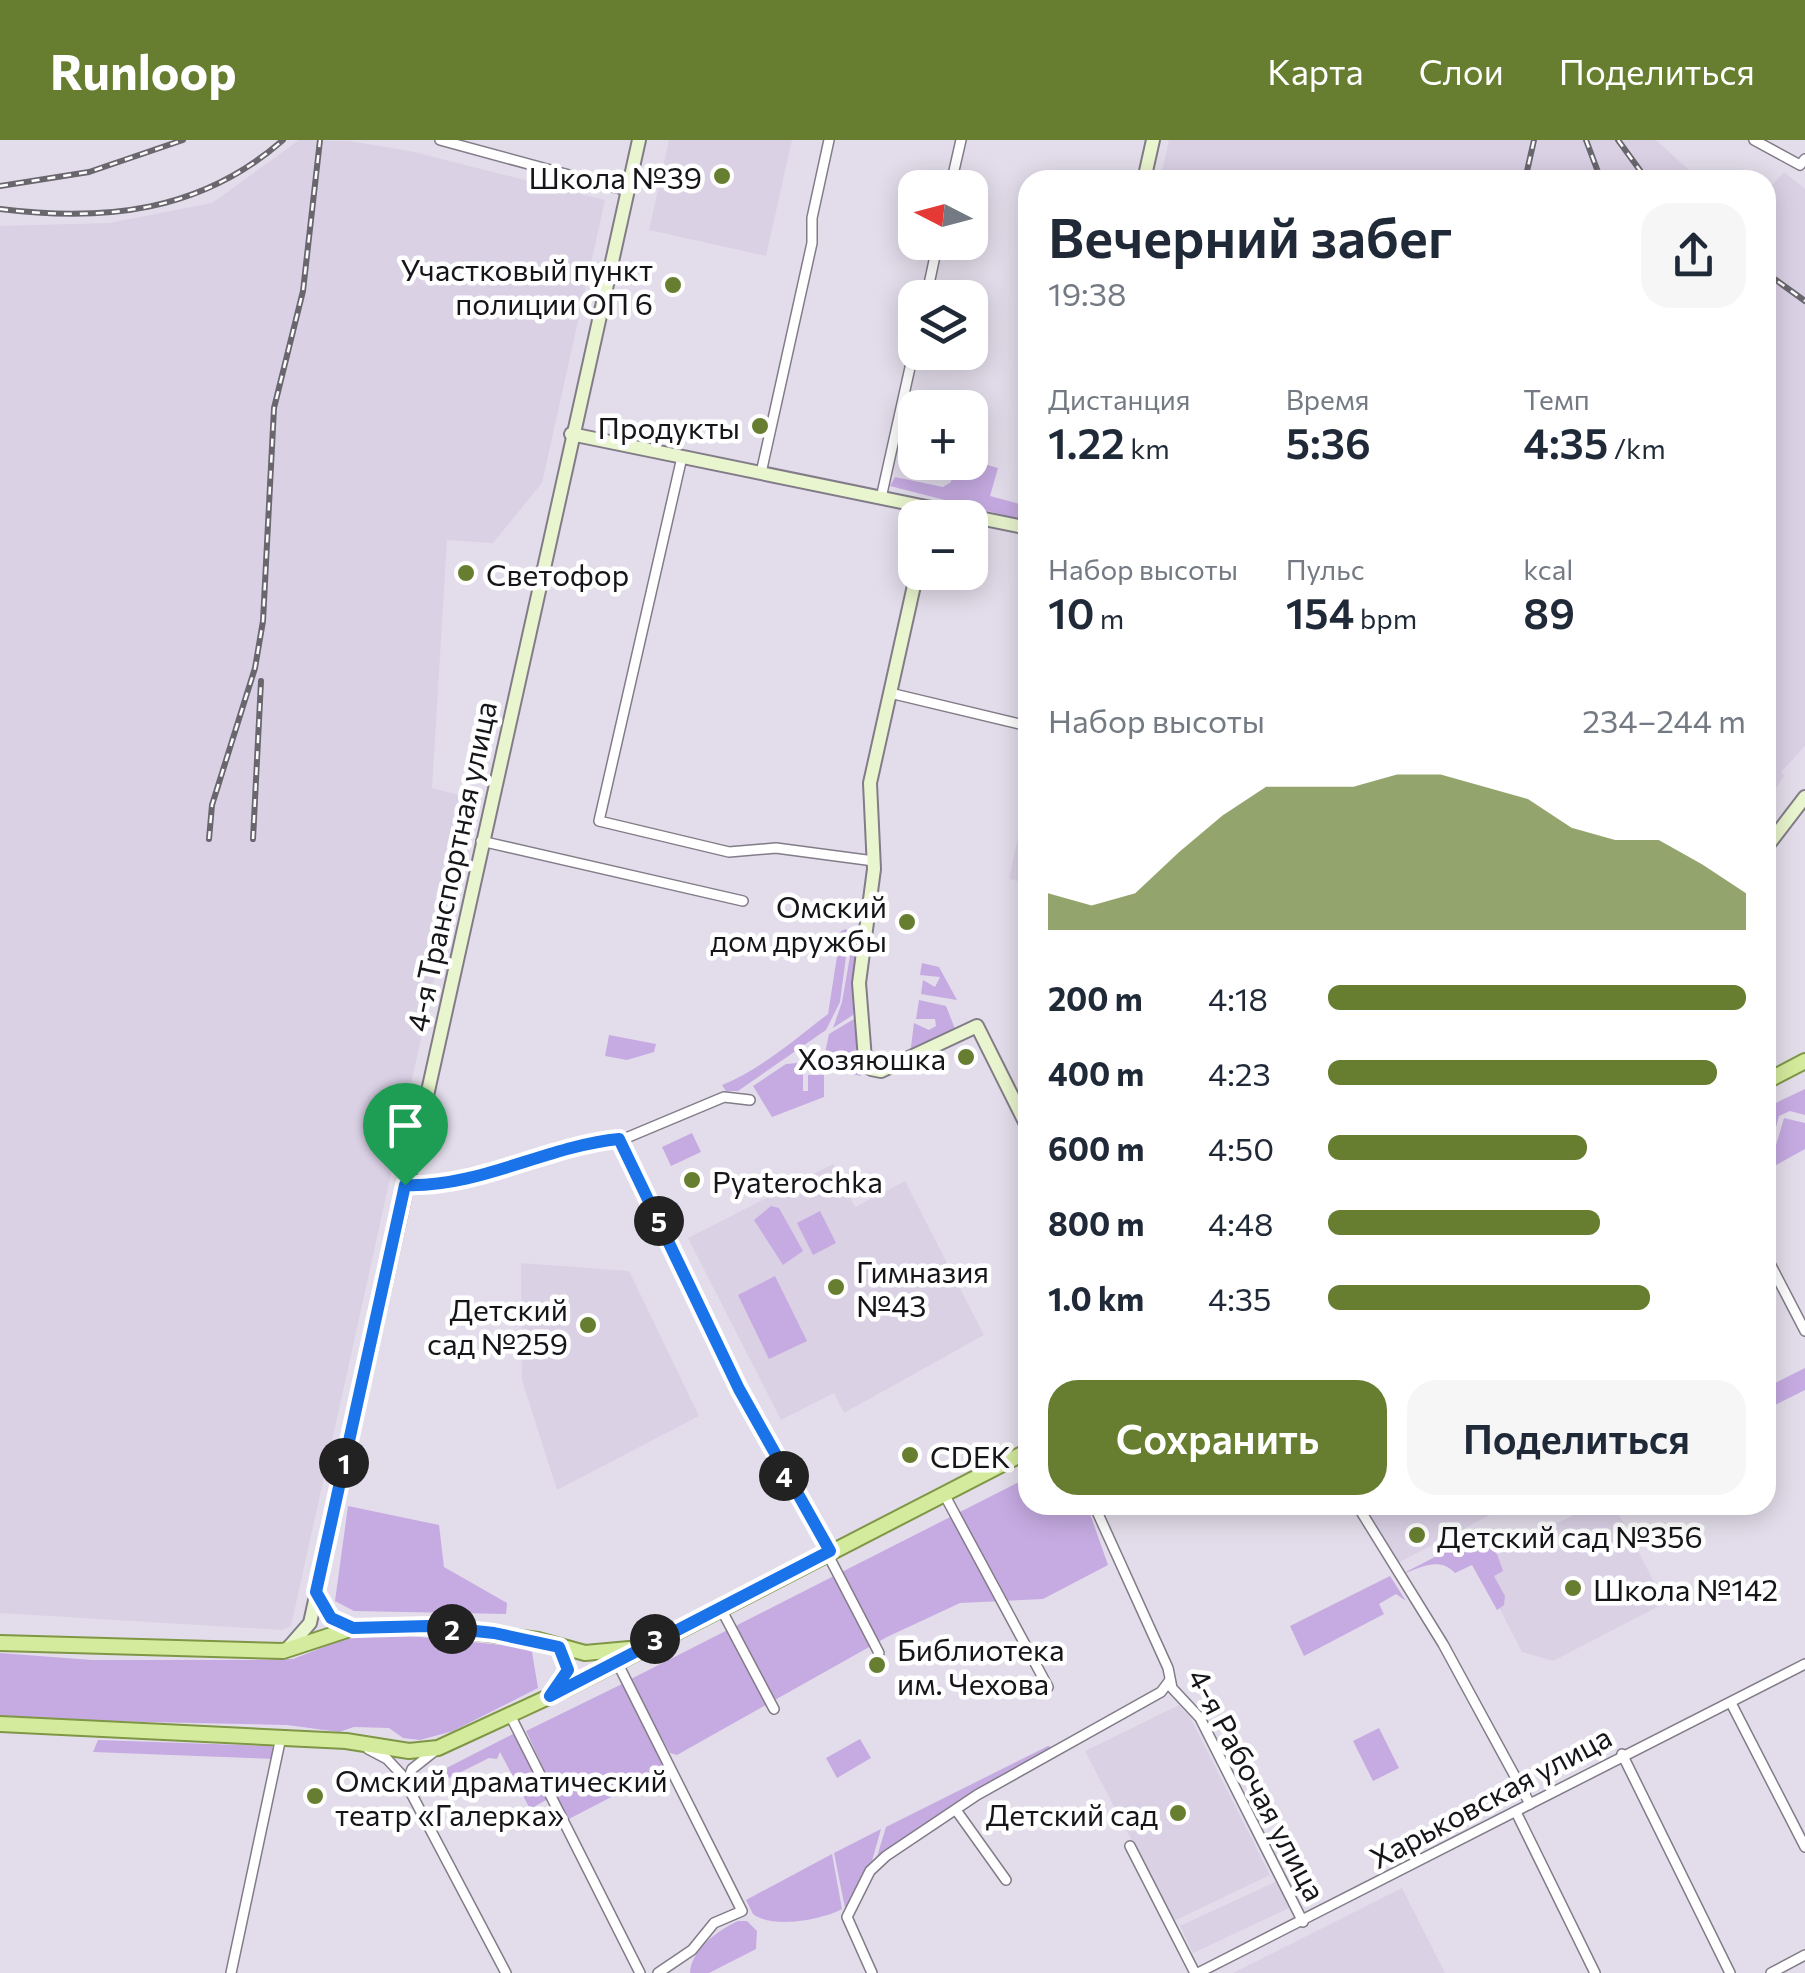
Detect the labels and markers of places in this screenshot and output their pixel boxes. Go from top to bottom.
place label: Школа №39 [528,158,702,195]
marker: Школа №39 [711,165,733,187]
place label: Участковый пункт полиции ОП 6 [400,250,653,321]
marker: Участковый пункт полиции ОП 6 [662,274,684,296]
place label: Продукты [598,408,740,445]
marker: Продукты [749,415,771,437]
place label: Светофор [486,555,629,592]
marker: Светофор [455,562,477,584]
place label: Омский дом дружбы [711,887,887,958]
marker: Омский дом дружбы [896,911,918,933]
place label: Хозяюшка [797,1039,946,1076]
marker: Хозяюшка [955,1046,977,1068]
pin [363,1083,448,1186]
place label: Pyaterochka [712,1162,883,1199]
marker: Pyaterochka [681,1169,703,1191]
pin: 5 [634,1196,684,1246]
place label: Гимназия №43 [856,1252,989,1323]
marker: Гимназия №43 [825,1276,847,1298]
place label: Детский сад №259 [427,1290,568,1361]
marker: Детский сад №259 [577,1314,599,1336]
place label: CDEK [930,1437,1011,1474]
pin: 1 [319,1438,369,1488]
marker: CDEK [899,1444,921,1466]
pin: 4 [759,1451,809,1501]
place label: Детский сад №356 [1437,1517,1703,1554]
marker: Детский сад №356 [1406,1524,1428,1546]
place label: Школа №142 [1593,1570,1778,1607]
marker: Школа №142 [1562,1577,1584,1599]
pin: 2 [427,1604,477,1654]
pin: 3 [630,1614,680,1664]
place label: Библиотека им. Чехова [897,1630,1065,1701]
marker: Библиотека им. Чехова [866,1654,888,1676]
place label: Омский драматический театр «Галерка» [335,1761,668,1832]
marker: Омский драматический театр «Галерка» [304,1785,326,1807]
place label: Детский сад [986,1795,1158,1832]
marker: Детский сад [1167,1802,1189,1824]

